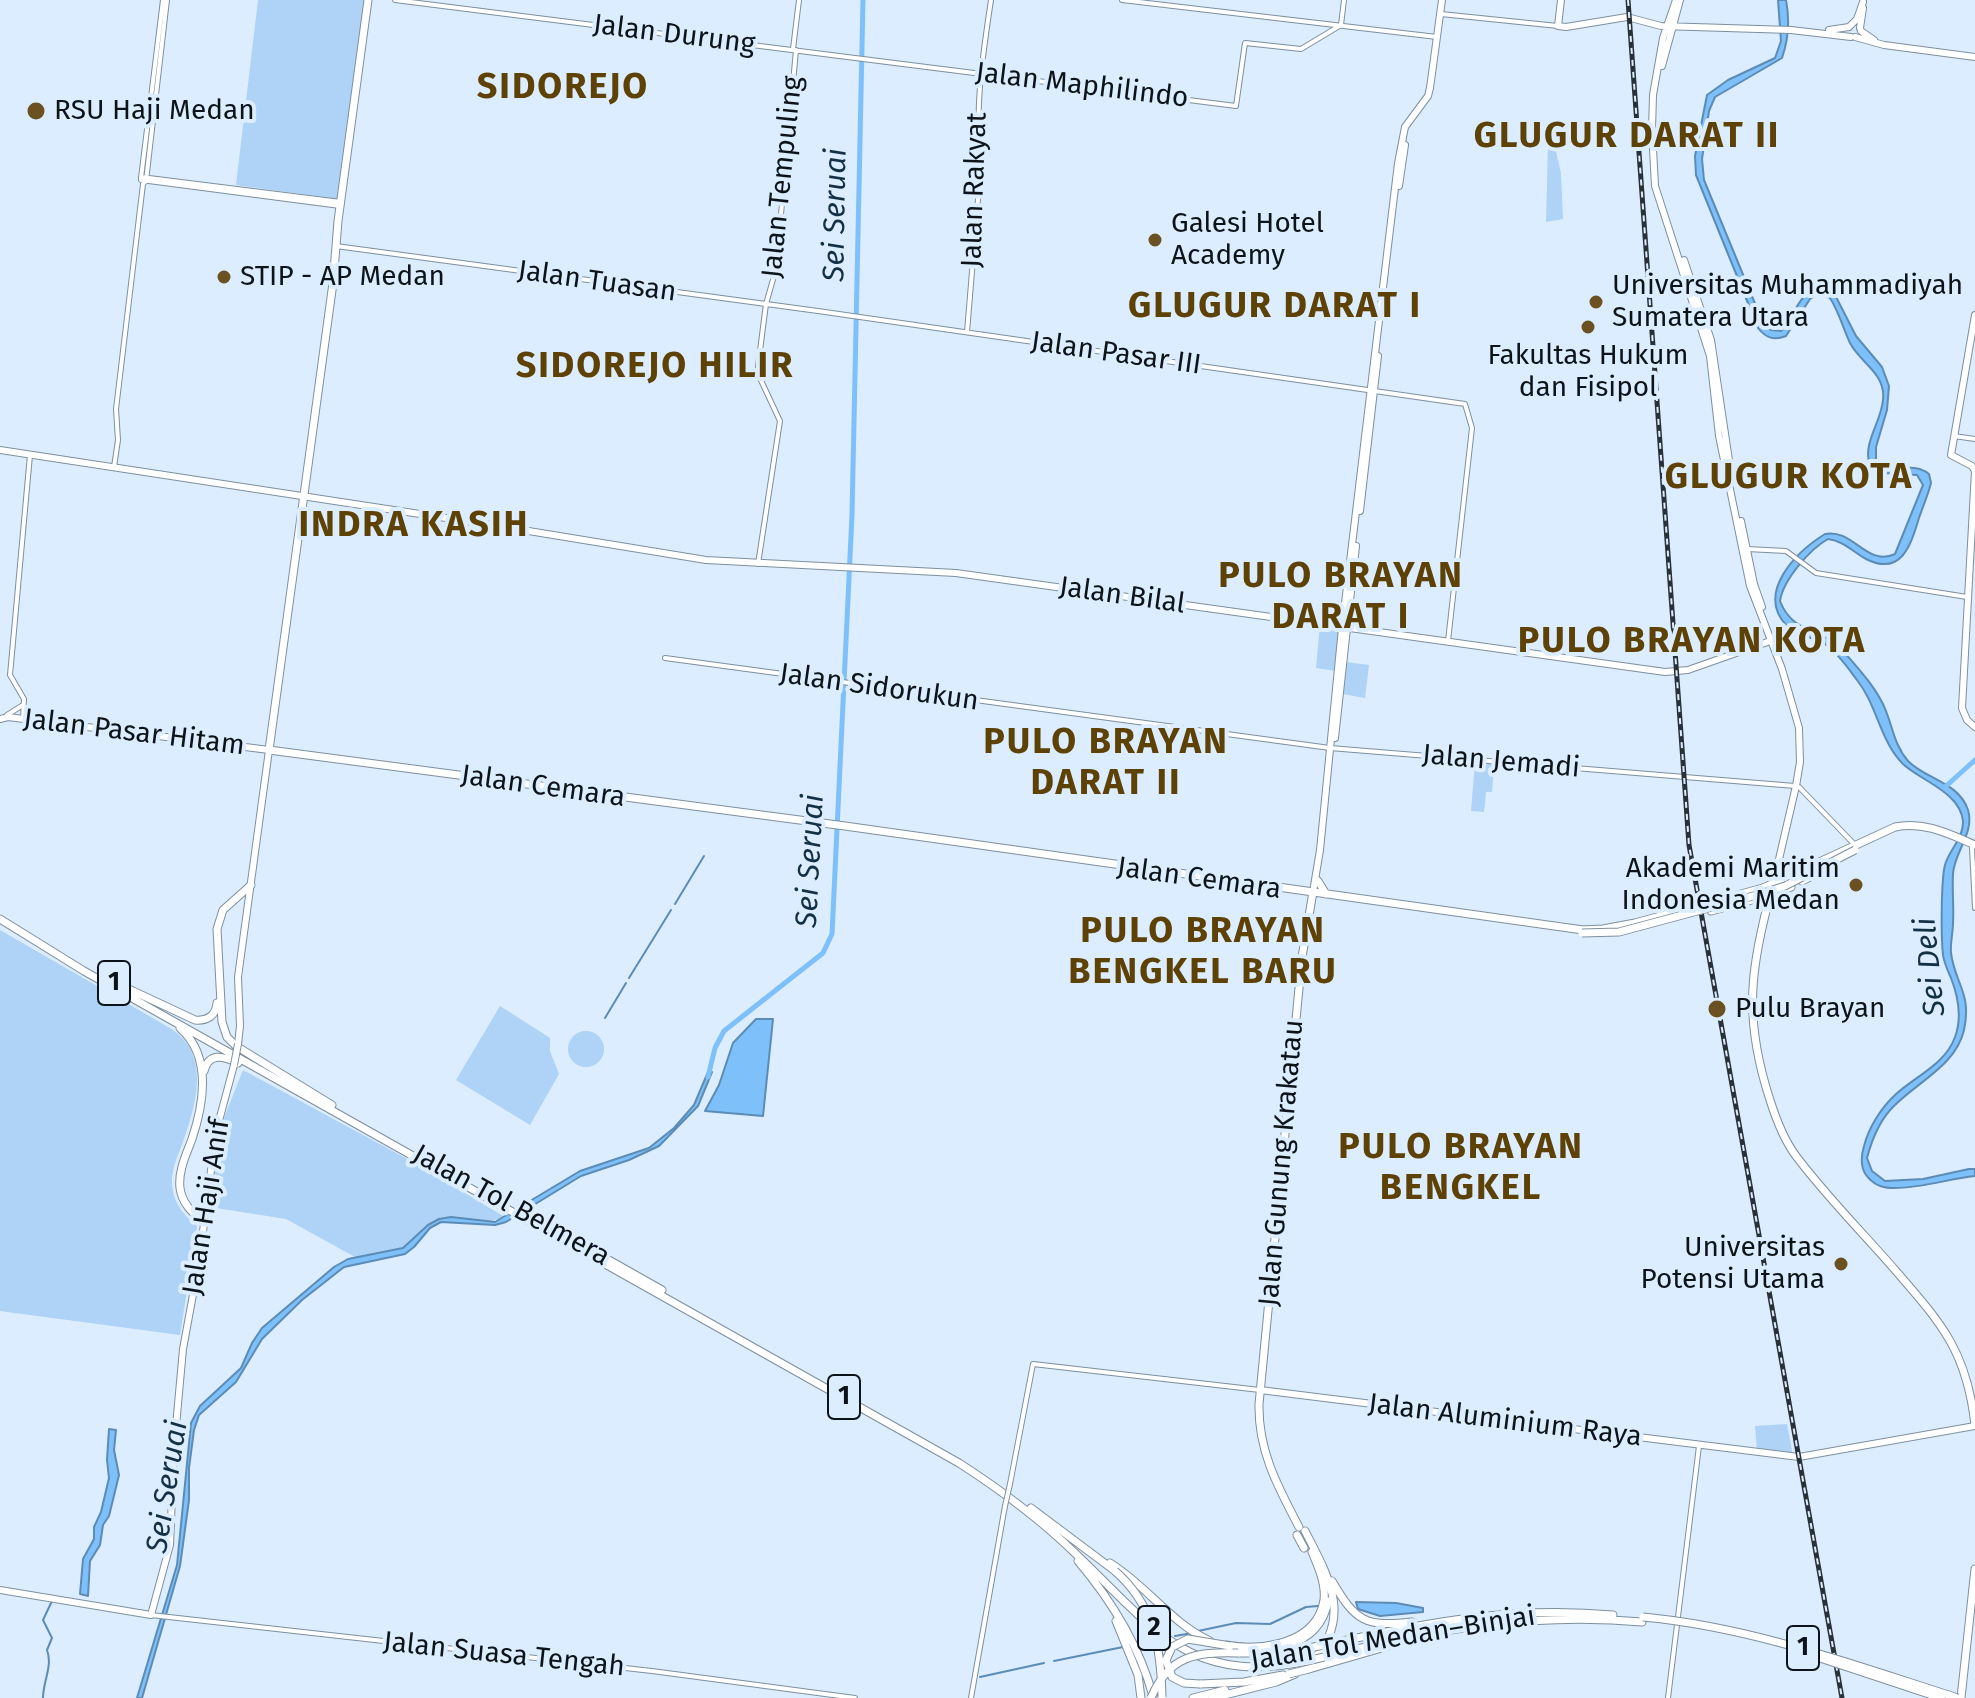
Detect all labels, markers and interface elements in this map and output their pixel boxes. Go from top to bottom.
street label: Jalan Durung [591,8,757,62]
street label: Jalan Maphilindo [974,56,1190,116]
district label: SIDOREJO [477,66,649,110]
street label: Jalan Tempuling [756,74,810,280]
place label: RSU Haji Medan [54,94,255,128]
marker: RSU Haji Medan [25,100,47,122]
street label: Jalan Rakyat [955,112,995,268]
district label: GLUGUR DARAT II [1474,115,1780,159]
water label: Sei Seruai [817,148,855,282]
place label: Galesi Hotel Academy [1171,207,1324,273]
marker: Galesi Hotel Academy [1146,231,1164,249]
street label: Jalan Tuasan [516,254,678,310]
place label: STIP - AP Medan [240,260,445,294]
marker: STIP - AP Medan [215,268,233,286]
place label: Universitas Muhammadiyah Sumatera Utara [1612,269,1963,335]
district label: GLUGUR DARAT I [1128,285,1422,329]
marker: Universitas Muhammadiyah Sumatera Utara [1587,293,1605,311]
marker: Fakultas Hukum dan Fisipol [1579,318,1597,336]
street label: Jalan Pasar III [1029,325,1203,383]
place label: Fakultas Hukum dan Fisipol [1487,339,1689,405]
district label: SIDOREJO HILIR [516,345,794,389]
district label: GLUGUR KOTA [1665,456,1913,500]
district label: INDRA KASIH [299,504,529,548]
district label: PULO BRAYAN DARAT I [1218,555,1464,640]
street label: Jalan Bilal [1057,571,1187,621]
district label: PULO BRAYAN KOTA [1518,620,1866,664]
street label: Jalan Sidorukun [777,657,981,719]
street label: Jalan Pasar Hitam [21,703,247,763]
district label: PULO BRAYAN DARAT II [983,721,1229,806]
street label: Jalan Jemadi [1421,738,1581,786]
street label: Jalan Cemara [459,759,627,815]
water label: Sei Seruai [790,793,832,929]
street label: Jalan Cemara [1115,851,1283,907]
place label: Akademi Maritim Indonesia Medan [1622,852,1840,918]
marker: Akademi Maritim Indonesia Medan [1847,876,1865,894]
district label: PULO BRAYAN BENGKEL BARU [1068,910,1338,995]
water label: Sei Deli [1908,916,1954,1018]
road number: 1 [98,961,130,1005]
place label: Pulu Brayan [1735,992,1885,1026]
marker: Pulu Brayan [1706,998,1728,1020]
street label: Jalan Gunung Krakatau [1253,1018,1311,1308]
street label: Jalan Haji Anif [177,1117,237,1297]
district label: PULO BRAYAN BENGKEL [1338,1126,1584,1211]
street label: Jalan Tol Belmera [407,1138,615,1274]
place label: Universitas Potensi Utama [1641,1231,1825,1297]
marker: Universitas Potensi Utama [1832,1255,1850,1273]
road number: 1 [828,1375,860,1419]
street label: Jalan Aluminium Raya [1366,1388,1644,1454]
water label: Sei Seruai [140,1418,196,1556]
street label: Jalan Tol Medan–Binjai [1248,1600,1538,1678]
road number: 2 [1138,1606,1170,1650]
street label: Jalan Suasa Tengah [381,1626,627,1684]
road number: 1 [1787,1626,1819,1670]

